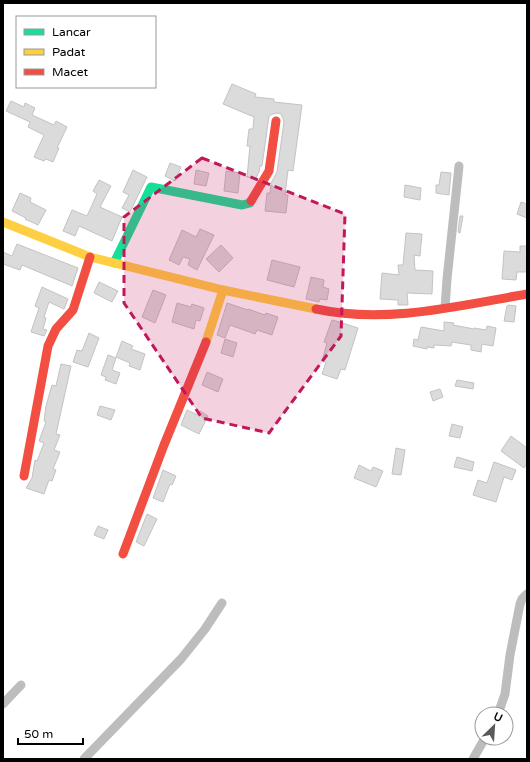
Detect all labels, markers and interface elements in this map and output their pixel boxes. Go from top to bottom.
legend [16,16,156,88]
text: Lancar [52,25,91,39]
text: Padat [52,45,86,59]
text: Macet [52,65,88,79]
north arrow [474,706,514,746]
text: U [491,710,505,725]
scale bar [18,720,83,746]
text: 50 m [24,727,53,741]

